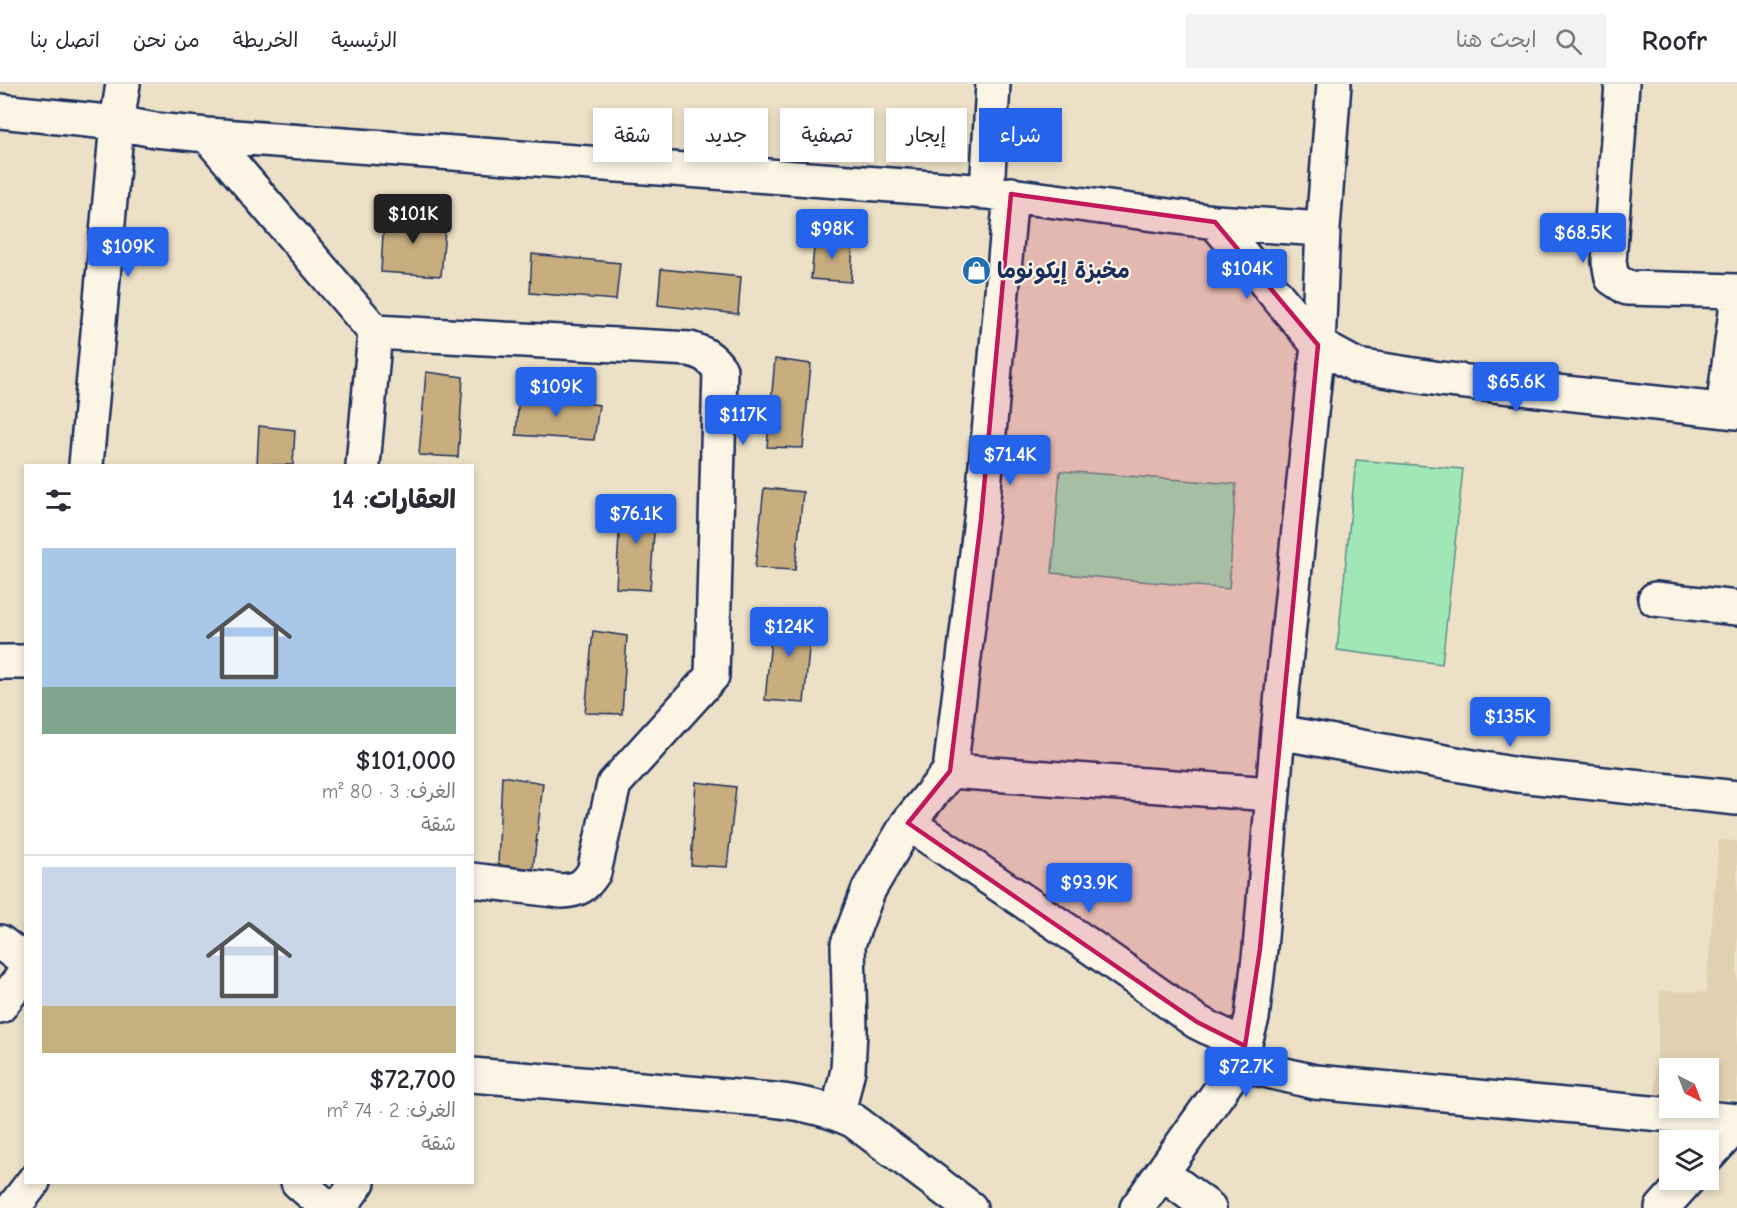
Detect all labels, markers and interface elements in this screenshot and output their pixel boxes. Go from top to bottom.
search box [1186,14,1606,68]
icon: search [1552,25,1585,58]
text: Roofr [1642,25,1707,57]
text: ابحث هنا [1456,27,1537,53]
text: اتصل بنا [30,28,100,52]
text: من نحن [133,28,200,52]
text: الخريطة [233,28,298,52]
text: الرئيسية [331,28,397,52]
chip: شقة [593,108,672,162]
chip: جديد [684,108,768,162]
chip: تصفية [780,108,874,162]
chip: إيجار [886,108,967,162]
chip: شراء [979,108,1062,162]
pin: $101K [371,194,455,245]
text: $101K [388,202,438,225]
pin: $98K [796,209,868,260]
pin: $68.5K [1534,213,1632,264]
text: $98K [810,217,854,240]
text: $68.5K [1554,221,1612,244]
pin: $109K [86,227,170,278]
text: $109K [101,235,155,258]
pin: $104K [1205,249,1289,300]
shop icon: مخبزة إيكونوما [960,254,992,286]
text: $104K [1221,257,1273,280]
place label: مخبزة إيكونوما [997,258,1130,285]
pin: $65.6K [1467,362,1565,413]
pin: $109K [514,367,598,418]
text: $65.6K [1487,370,1545,393]
text: $109K [529,375,583,398]
pin: $117K [701,395,785,446]
text: $117K [719,403,767,426]
pin: $71.4K [961,435,1059,486]
text: $71.4K [983,443,1037,466]
icon: filters [42,484,75,517]
text: العقارات: 14 [332,485,456,515]
pin: $76.1K [587,494,685,545]
text: $76.1K [609,502,663,525]
icon: home [195,587,303,695]
pin: $124K [747,607,831,658]
text: $124K [764,615,814,638]
pin: $135K [1468,697,1552,748]
text: $135K [1484,705,1536,728]
text: $101,000 [355,746,456,776]
text: الغرف: 3 · 80 m² [322,780,456,803]
text: شقة [421,813,456,836]
pin: $93.9K [1040,863,1138,914]
text: $93.9K [1060,871,1118,894]
icon: home [195,906,303,1014]
pin: $72.7K [1197,1047,1295,1098]
text: $72.7K [1219,1055,1273,1078]
north arrow [1659,1058,1719,1118]
map controls [1659,1058,1719,1190]
text: $72,700 [369,1065,456,1095]
text: الغرف: 2 · 74 m² [326,1099,456,1122]
button: layers [1659,1130,1719,1190]
text: شقة [421,1132,456,1155]

